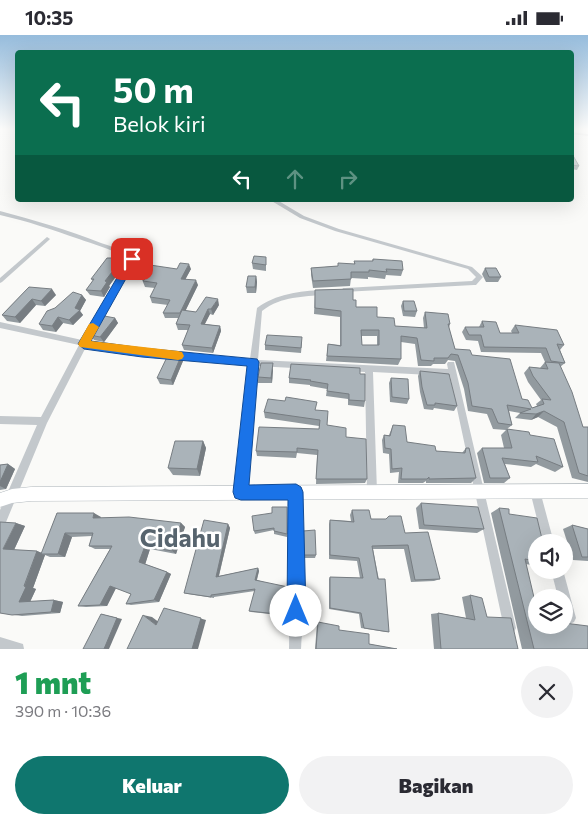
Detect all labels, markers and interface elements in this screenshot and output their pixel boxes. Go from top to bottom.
text: 10:35 [25,6,73,29]
text: 50 m [113,67,194,110]
icon: left [30,70,95,135]
text: Belok kiri [113,110,206,137]
icon: left [228,165,256,193]
icon: ahead [281,165,309,193]
icon: right [334,165,362,193]
pin [111,238,153,280]
icon: arrive [118,245,146,273]
district label: Cidahu [140,522,220,552]
map controls [528,534,573,634]
button: sound [528,534,573,579]
position arrow [269,584,321,636]
button: layers [528,589,573,634]
text: 1 mnt [15,663,91,700]
button: close [521,666,573,718]
text: 390 m · 10:36 [15,701,111,720]
button: Keluar [15,756,289,814]
button: Bagikan [299,756,573,814]

